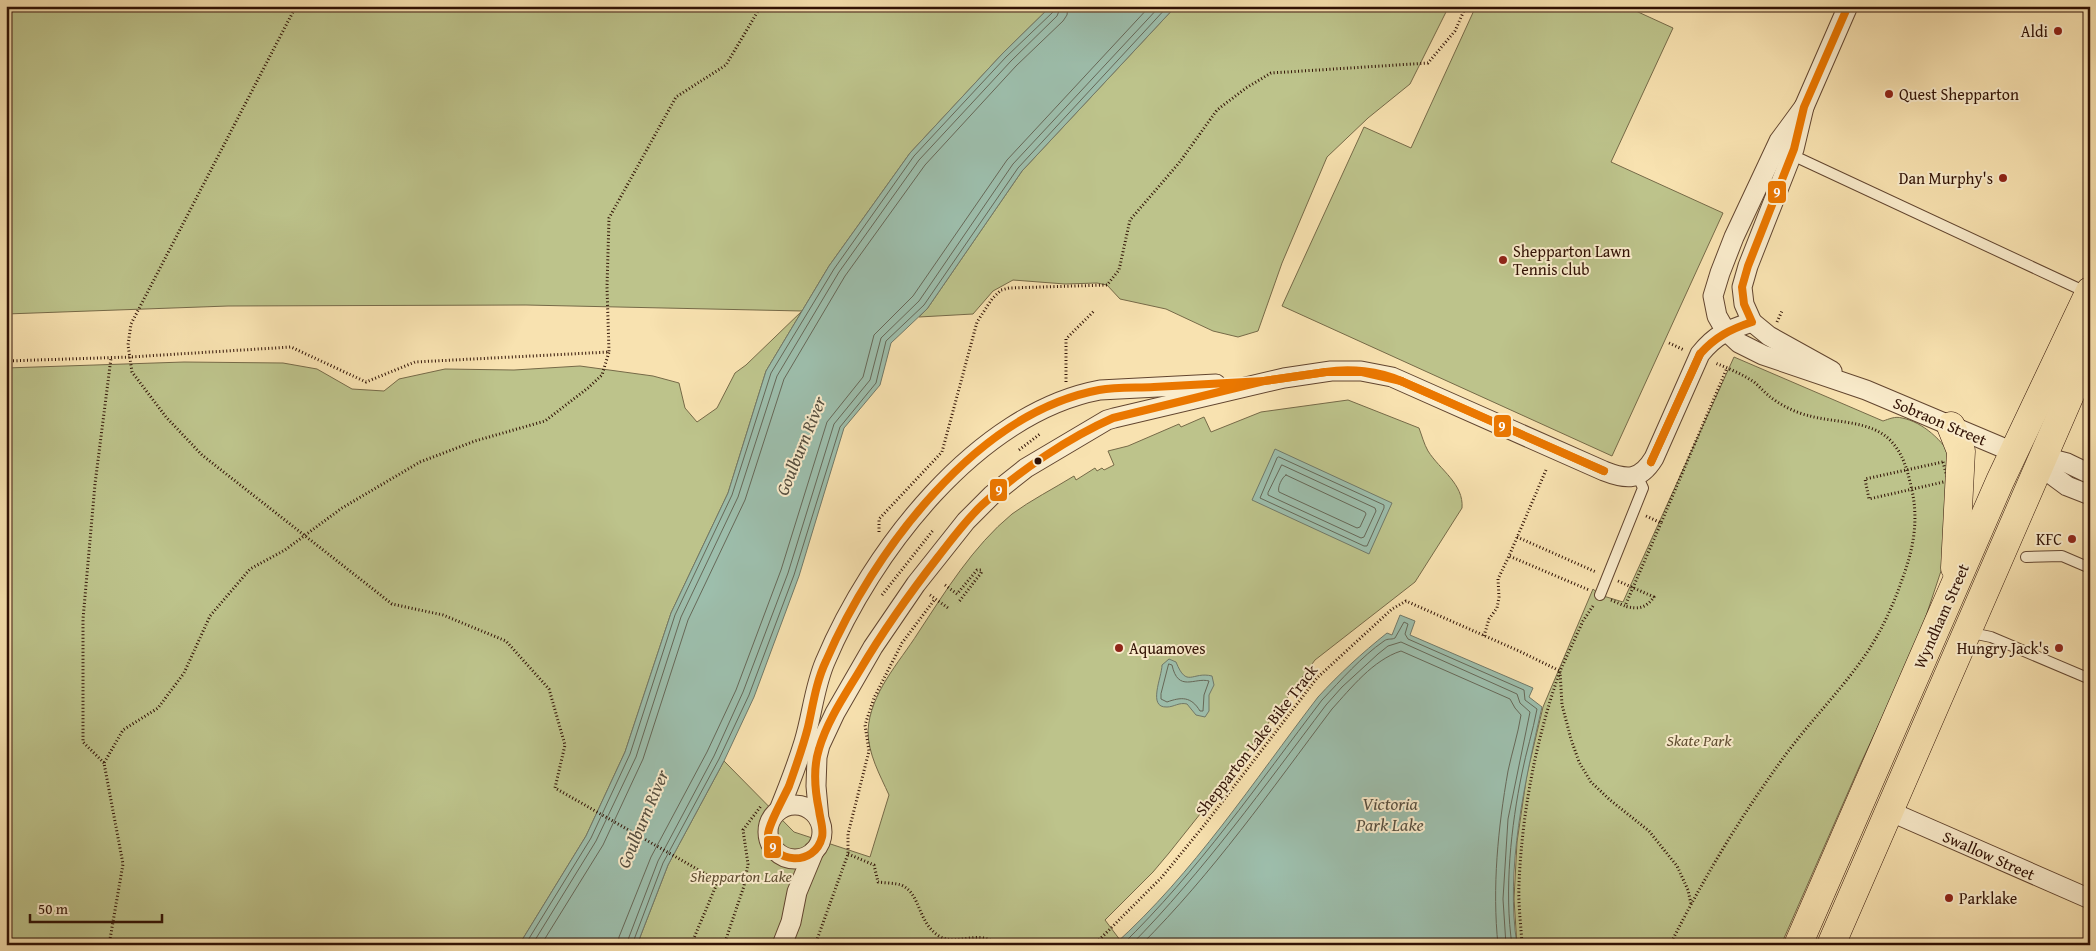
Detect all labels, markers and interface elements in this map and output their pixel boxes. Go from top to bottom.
place label: Aldi [2021,19,2049,43]
marker: Aldi [2052,25,2064,37]
place label: Quest Shepparton [1899,82,2019,106]
marker: Quest Shepparton [1883,88,1895,100]
place label: Dan Murphy's [1899,166,1993,190]
marker: Dan Murphy's [1997,172,2009,184]
line badge: 9 [1767,180,1787,204]
text: 9 [1773,182,1781,202]
place label: Shepparton Lawn Tennis club [1513,239,1631,281]
marker: Shepparton Lawn Tennis club [1497,254,1509,266]
water label: Goulburn River [768,391,833,499]
street label: Sobraon Street [1890,391,1991,452]
line badge: 9 [1493,414,1512,438]
text: 9 [1498,416,1506,436]
unlabelled marker [1033,456,1043,466]
line badge: 9 [989,478,1008,502]
text: 9 [995,480,1003,500]
place label: KFC [2036,527,2062,551]
marker: KFC [2066,533,2078,545]
street label: Wyndham Street [1907,559,1975,672]
place label: Aquamoves [1129,636,1206,660]
place label: Hungry Jack's [1957,636,2049,660]
marker: Aquamoves [1113,642,1125,654]
marker: Hungry Jack's [2053,642,2065,654]
street label: Shepparton Lake Bike Track [1189,658,1323,821]
park label: Skate Park [1666,728,1732,752]
water label: Goulburn River [610,764,676,872]
water label: Victoria Park Lake [1355,790,1424,838]
street label: Swallow Street [1939,824,2039,886]
line badge: 9 [763,835,782,859]
text: 9 [769,837,777,857]
park label: Shepparton Lake [690,864,793,888]
place label: Parklake [1959,886,2017,910]
scale bar [30,891,162,923]
marker: Parklake [1943,892,1955,904]
text: 50 m [38,898,69,919]

